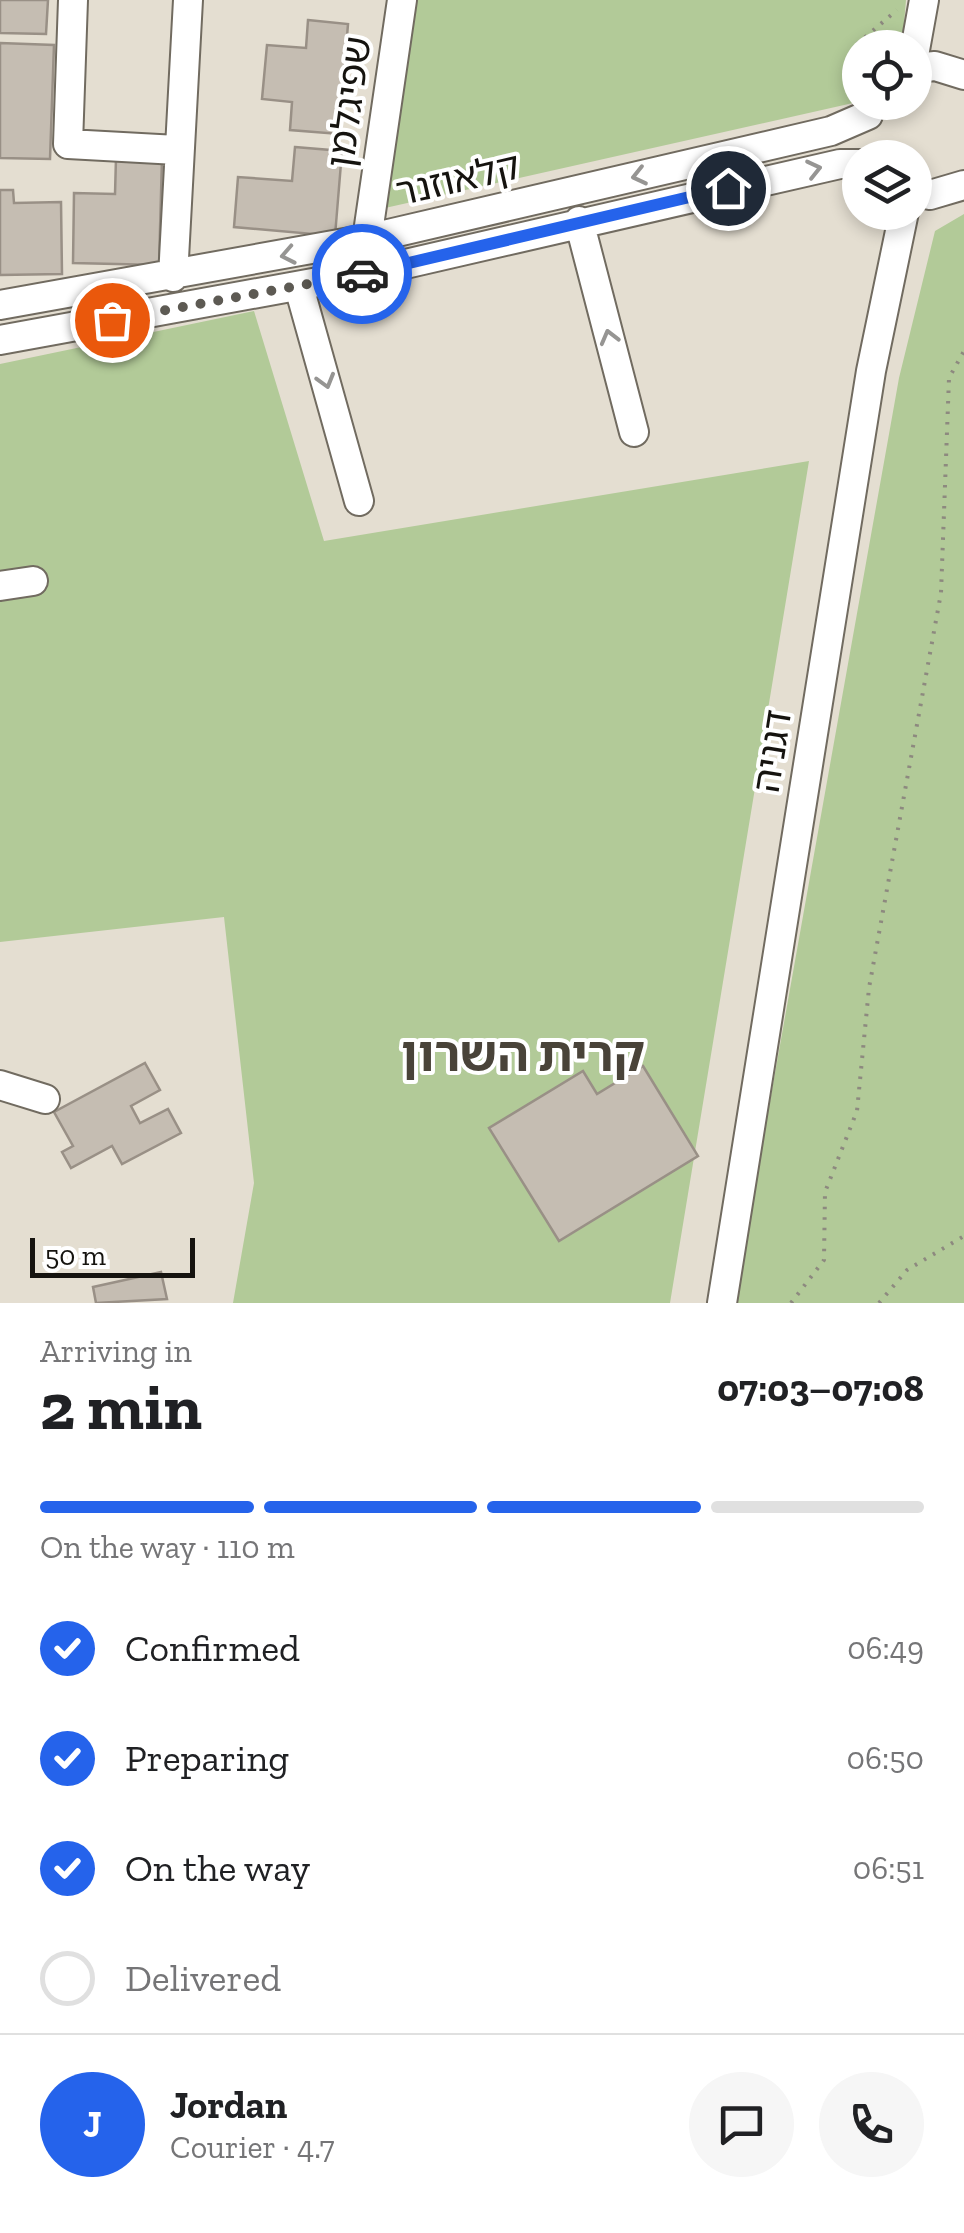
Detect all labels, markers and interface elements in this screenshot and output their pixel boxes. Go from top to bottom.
map controls [842,30,932,230]
button: locate [842,30,932,120]
street label: שפיגלמן [317,33,381,171]
button: layers [842,140,932,230]
street label: קלאוזנר [391,142,525,216]
pin [686,146,771,231]
one-way arrow [806,160,823,181]
icon: home [701,161,756,216]
one-way arrow [631,164,648,185]
courier [312,224,412,324]
one-way arrow [280,243,297,264]
icon: car [335,247,390,302]
pin [70,278,155,363]
icon: bag [85,293,140,348]
one-way arrow [600,329,621,346]
one-way arrow [314,372,335,389]
street label: דגניה [743,706,801,796]
district label: קרית השרון [401,1026,645,1083]
scale bar [30,1233,195,1278]
text: 50 m [45,1239,106,1272]
text: Arriving in [40,1332,192,1370]
text: 07:03–07:08 [717,1365,924,1411]
text: 2 min [40,1368,202,1446]
text: On the way · 110 m [40,1528,295,1566]
icon: check [40,1621,95,1676]
text: Confirmed [125,1625,300,1671]
text: 06:49 [847,1629,924,1667]
icon: check [40,1731,95,1786]
text: Preparing [125,1735,289,1781]
text: 06:50 [847,1739,924,1777]
icon: check [40,1841,95,1896]
text: On the way [125,1845,310,1891]
text: 06:51 [853,1849,924,1887]
text: Delivered [125,1955,281,2001]
button: chat [689,2072,794,2177]
button: phone [819,2072,924,2177]
text: Jordan [170,2082,287,2128]
text: J [83,2101,102,2147]
text: Courier · 4.7 [170,2128,334,2166]

